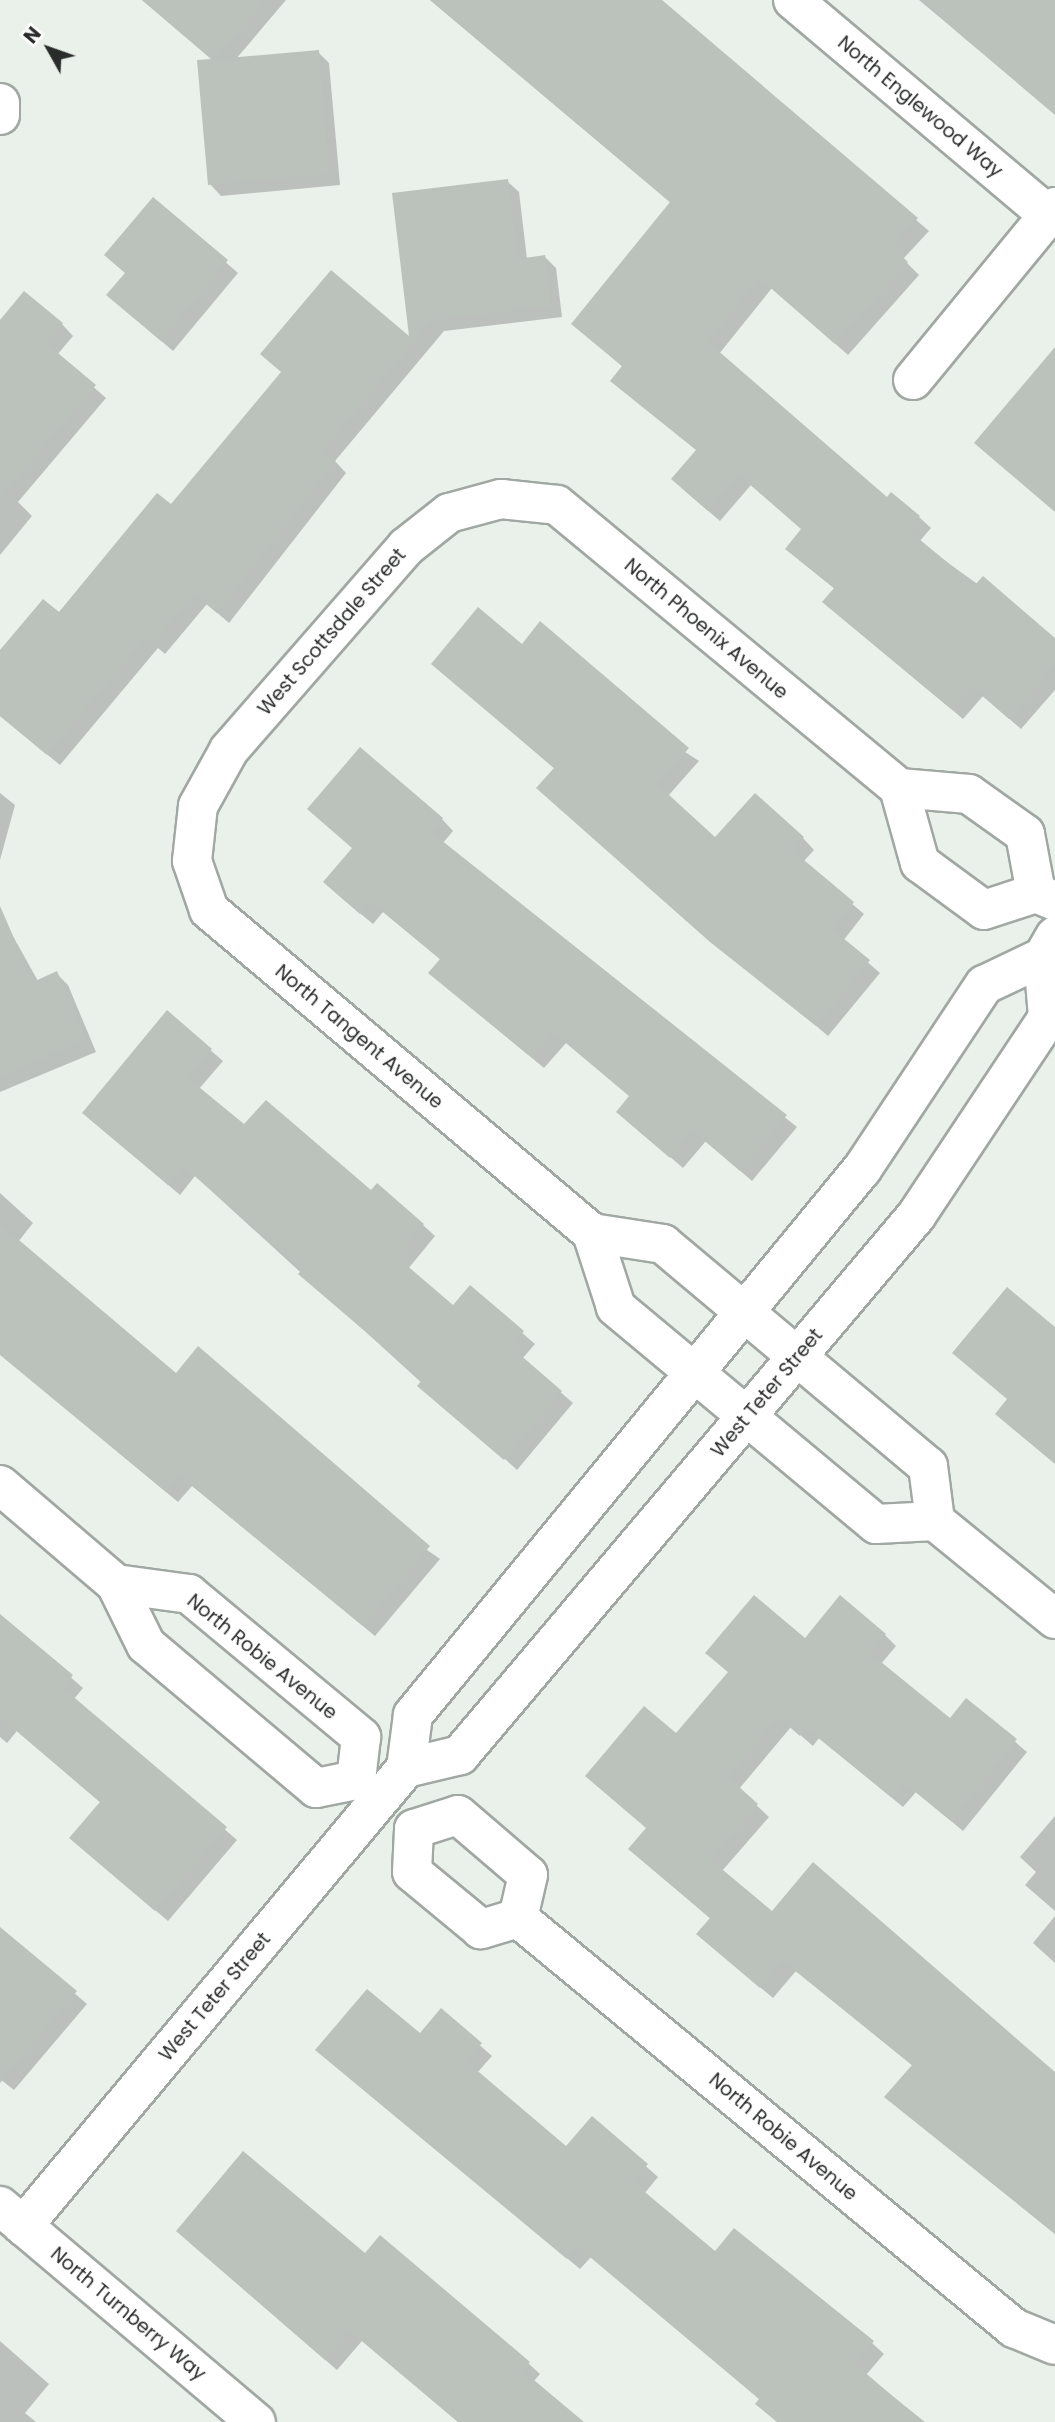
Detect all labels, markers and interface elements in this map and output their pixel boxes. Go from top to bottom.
north arrow [14,14,84,84]
text: N [18,21,47,49]
street label: North Englewood Way [833,31,1007,183]
street label: West Scottsdale Street [253,544,411,720]
street label: North Phoenix Avenue [620,554,792,704]
street label: North Tangent Avenue [270,960,448,1114]
street label: West Teter Street [707,1324,827,1462]
street label: North Robie Avenue [182,1590,342,1724]
street label: West Teter Street [155,1928,275,2066]
street label: North Robie Avenue [704,2068,862,2206]
street label: North Turnberry Way [46,2243,210,2385]

